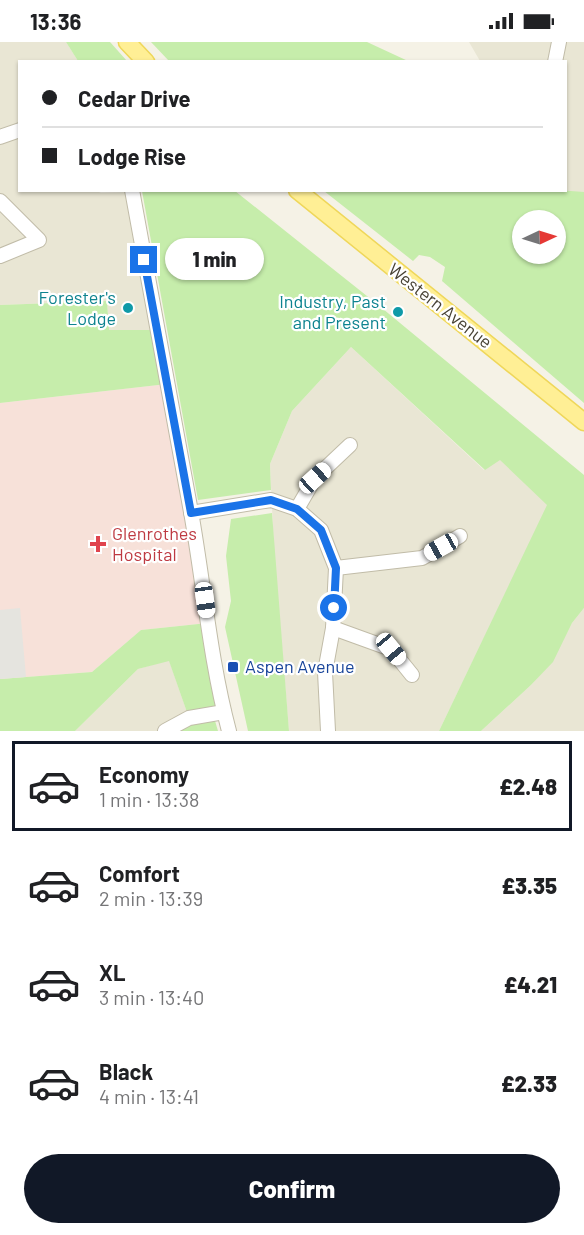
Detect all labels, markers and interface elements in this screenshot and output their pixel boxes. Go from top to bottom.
text: 13:36 [30,8,81,34]
text: Cedar Drive [78,85,191,111]
text: Lodge Rise [78,143,186,169]
north arrow [512,210,566,264]
map controls [512,210,566,264]
callout: 1 min [165,239,264,281]
route end [130,246,157,273]
text: 1 min [193,247,236,271]
street label: Western Avenue [384,258,497,353]
place label: Forester's Lodge [39,286,116,329]
place label: Industry, Past and Present [279,290,386,333]
marker: Forester's Lodge [121,301,135,315]
marker: Industry, Past and Present [391,305,405,319]
car [296,459,334,497]
place label: Glenrothes Hospital [112,522,197,565]
car [421,530,461,564]
marker: Glenrothes Hospital [89,535,107,553]
car [194,581,216,619]
route start [320,594,347,621]
car [373,629,409,669]
place label: Aspen Avenue [245,655,355,677]
marker: Aspen Avenue [226,660,240,674]
icon: car [27,759,81,813]
text: Economy [99,761,189,787]
text: £2.48 [499,773,557,799]
text: 1 min · 13:38 [99,787,199,811]
icon: car [27,858,81,912]
text: Comfort [99,860,180,886]
text: £3.35 [501,872,557,898]
text: 2 min · 13:39 [99,886,203,910]
icon: car [27,957,81,1011]
text: XL [99,959,125,985]
text: £4.21 [504,971,557,997]
text: 3 min · 13:40 [99,985,204,1009]
icon: car [27,1056,81,1110]
text: Black [99,1058,153,1084]
text: £2.33 [501,1070,557,1096]
text: 4 min · 13:41 [99,1084,199,1108]
button: Confirm [24,1154,560,1223]

